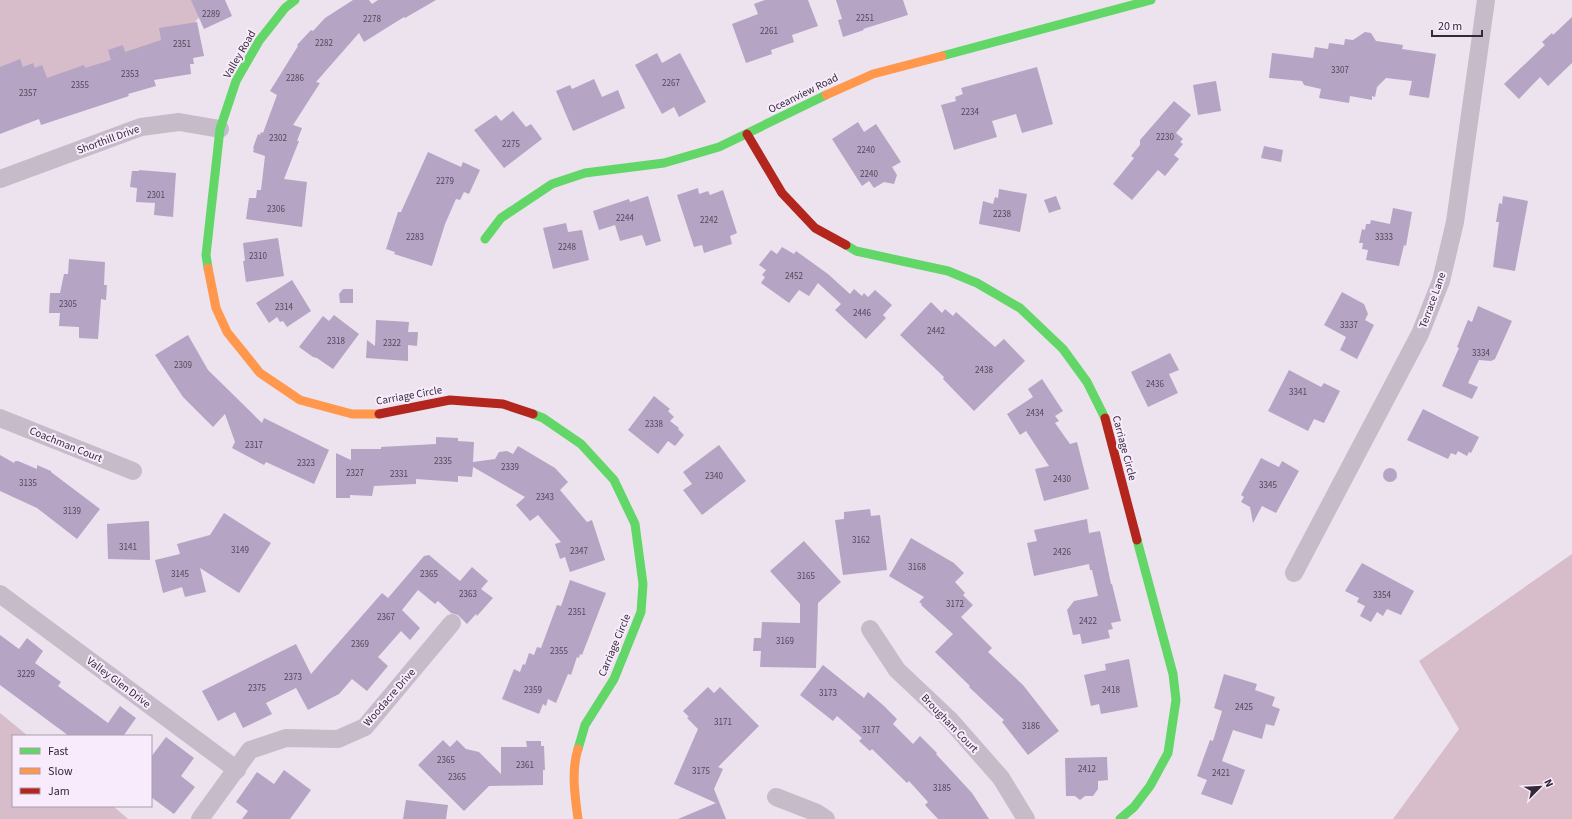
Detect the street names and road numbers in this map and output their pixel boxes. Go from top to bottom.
street label: Valley Road [220,28,259,81]
street label: Oceanview Road [766,70,841,117]
street label: Shorthill Drive [75,121,142,158]
street label: Terrace Lane [1415,270,1450,330]
street label: Carriage Circle [375,382,444,409]
street label: Carriage Circle [1109,414,1141,483]
street label: Coachman Court [27,423,105,466]
street label: Carriage Circle [595,611,635,679]
street label: Valley Glen Drive [84,653,154,712]
street label: Woodacre Drive [360,665,419,730]
street label: Brougham Court [918,691,982,756]

